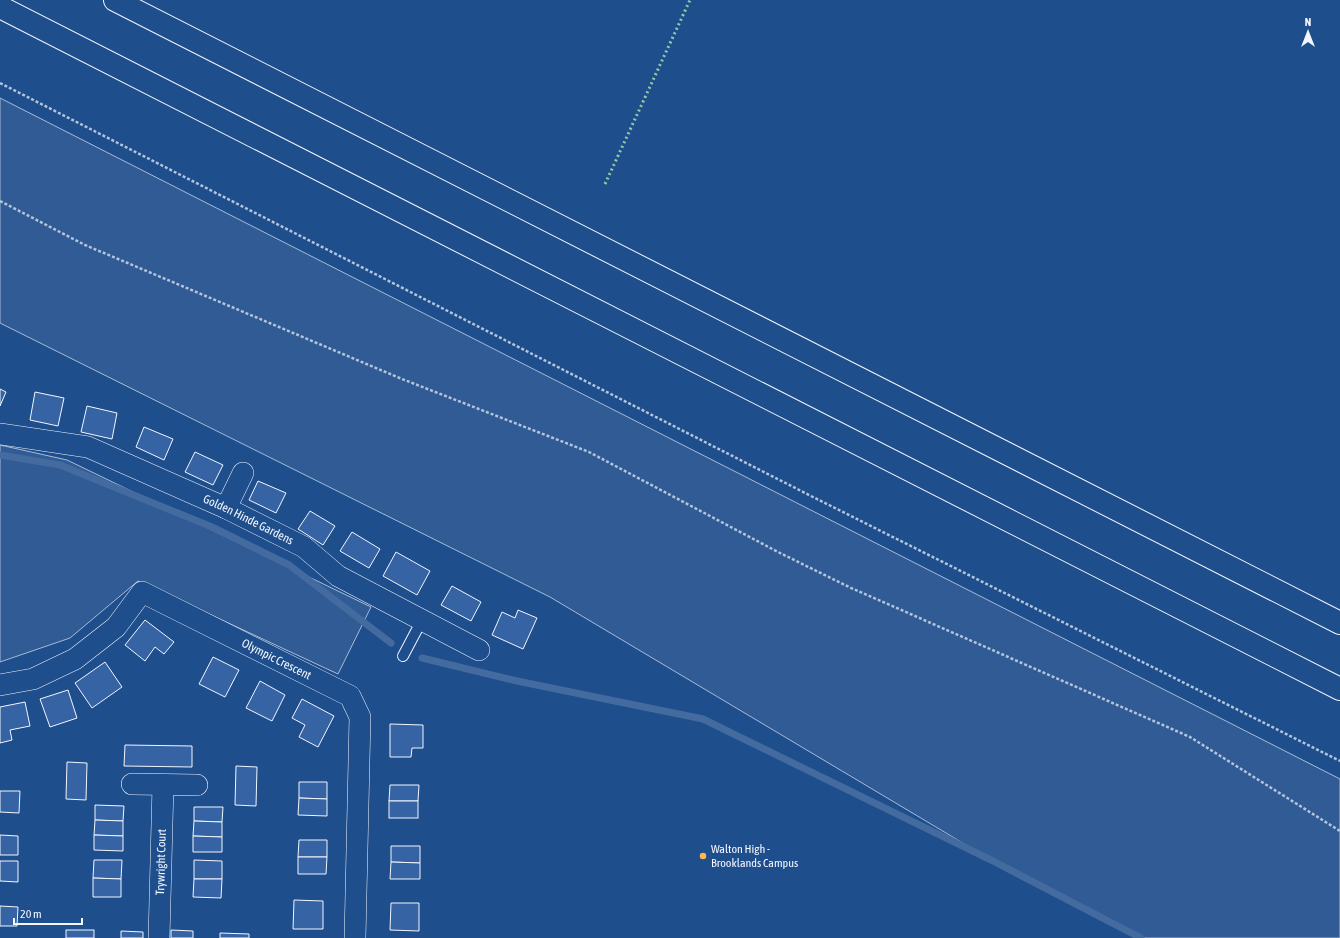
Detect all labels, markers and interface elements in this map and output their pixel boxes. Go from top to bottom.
north arrow [1288,12,1328,52]
text: N [1305,16,1311,28]
street label: Golden Hinde Gardens [201,492,296,548]
street label: Olympic Crescent [239,636,314,683]
street label: Trywright Court [153,828,169,895]
place label: Walton High - Brooklands Campus [711,842,798,870]
marker: Walton High - Brooklands Campus [698,851,708,861]
scale bar [14,900,82,926]
text: 20 m [20,907,42,921]

